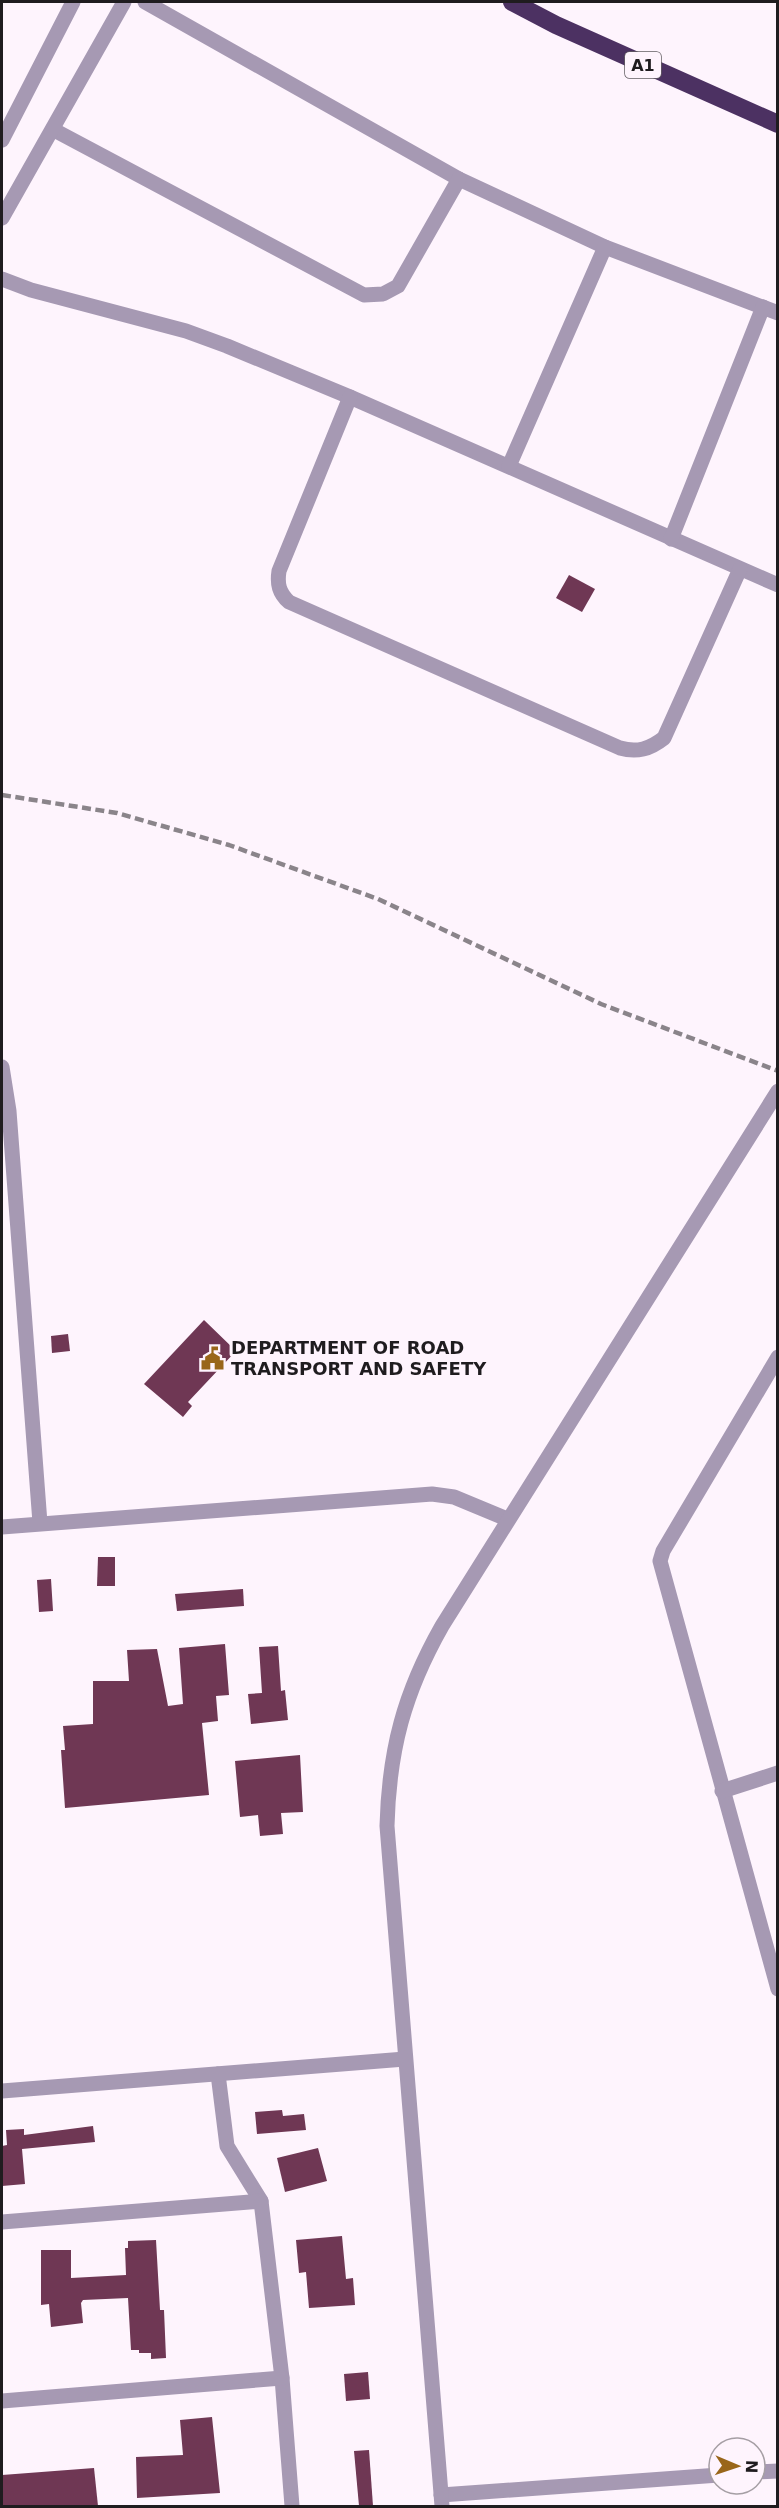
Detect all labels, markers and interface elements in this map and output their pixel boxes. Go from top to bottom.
road number: A1 [625,52,661,78]
place label: DEPARTMENT OF ROAD TRANSPORT AND SAFETY [231,1337,487,1379]
public building icon: DEPARTMENT OF ROAD TRANSPORT AND SAFETY [200,1345,226,1371]
north arrow [707,2436,767,2496]
text: N [742,2459,761,2474]

